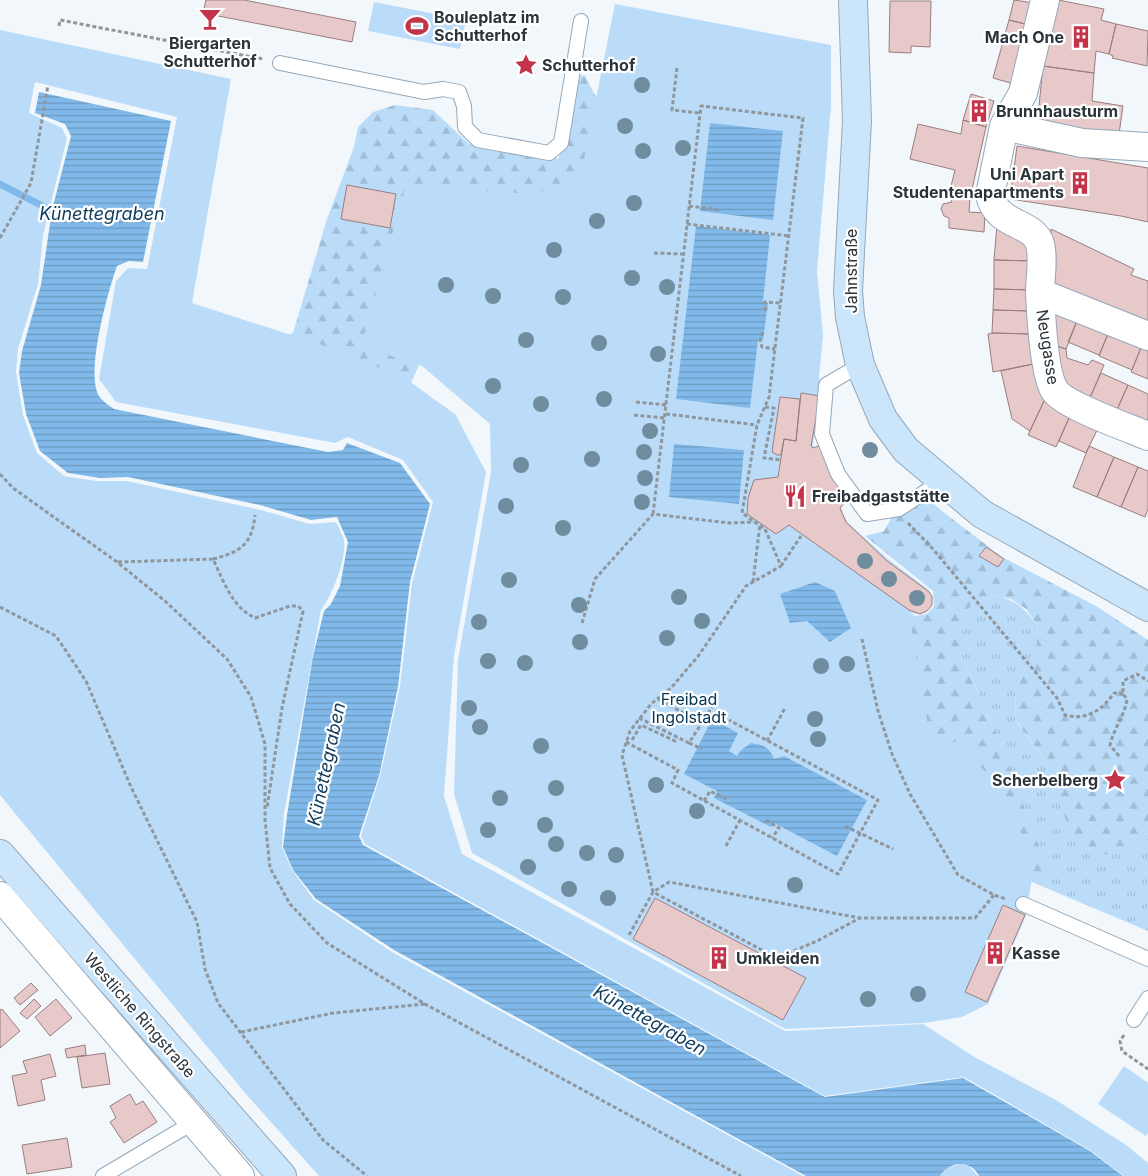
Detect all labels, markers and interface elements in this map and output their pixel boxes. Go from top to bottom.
bar icon: Biergarten Schutterhof [197,6,223,32]
place label: Bouleplatz im Schutterhof [434,7,540,45]
sports icon: Bouleplatz im Schutterhof [404,13,430,39]
building icon: Mach One [1068,24,1094,50]
place label: Mach One [985,27,1064,47]
place label: Biergarten Schutterhof [163,33,257,71]
place icon: Schutterhof [513,52,539,78]
place label: Schutterhof [542,55,636,75]
building icon: Brunnhausturm [966,98,992,124]
place label: Brunnhausturm [996,101,1118,121]
place label: Uni Apart Studentenapartments [893,164,1064,202]
building icon: Uni Apart Studentenapartments [1067,170,1093,196]
water label: Künettegraben [39,203,165,224]
street label: Jahnstraße [841,229,861,313]
street label: Neugasse [1032,308,1064,386]
restaurant icon: Freibadgaststätte [782,483,808,509]
place label: Freibadgaststätte [812,486,950,506]
park label: Freibad Ingolstadt [651,689,727,727]
water label: Künettegraben [303,701,349,827]
place icon: Scherbelberg [1102,767,1128,793]
place label: Scherbelberg [992,770,1098,790]
building icon: Kasse [982,940,1008,966]
place label: Kasse [1012,943,1060,963]
building icon: Umkleiden [706,945,732,971]
street label: Westliche Ringstraße [80,948,200,1082]
place label: Umkleiden [736,948,819,968]
water label: Künettegraben [590,980,710,1060]

